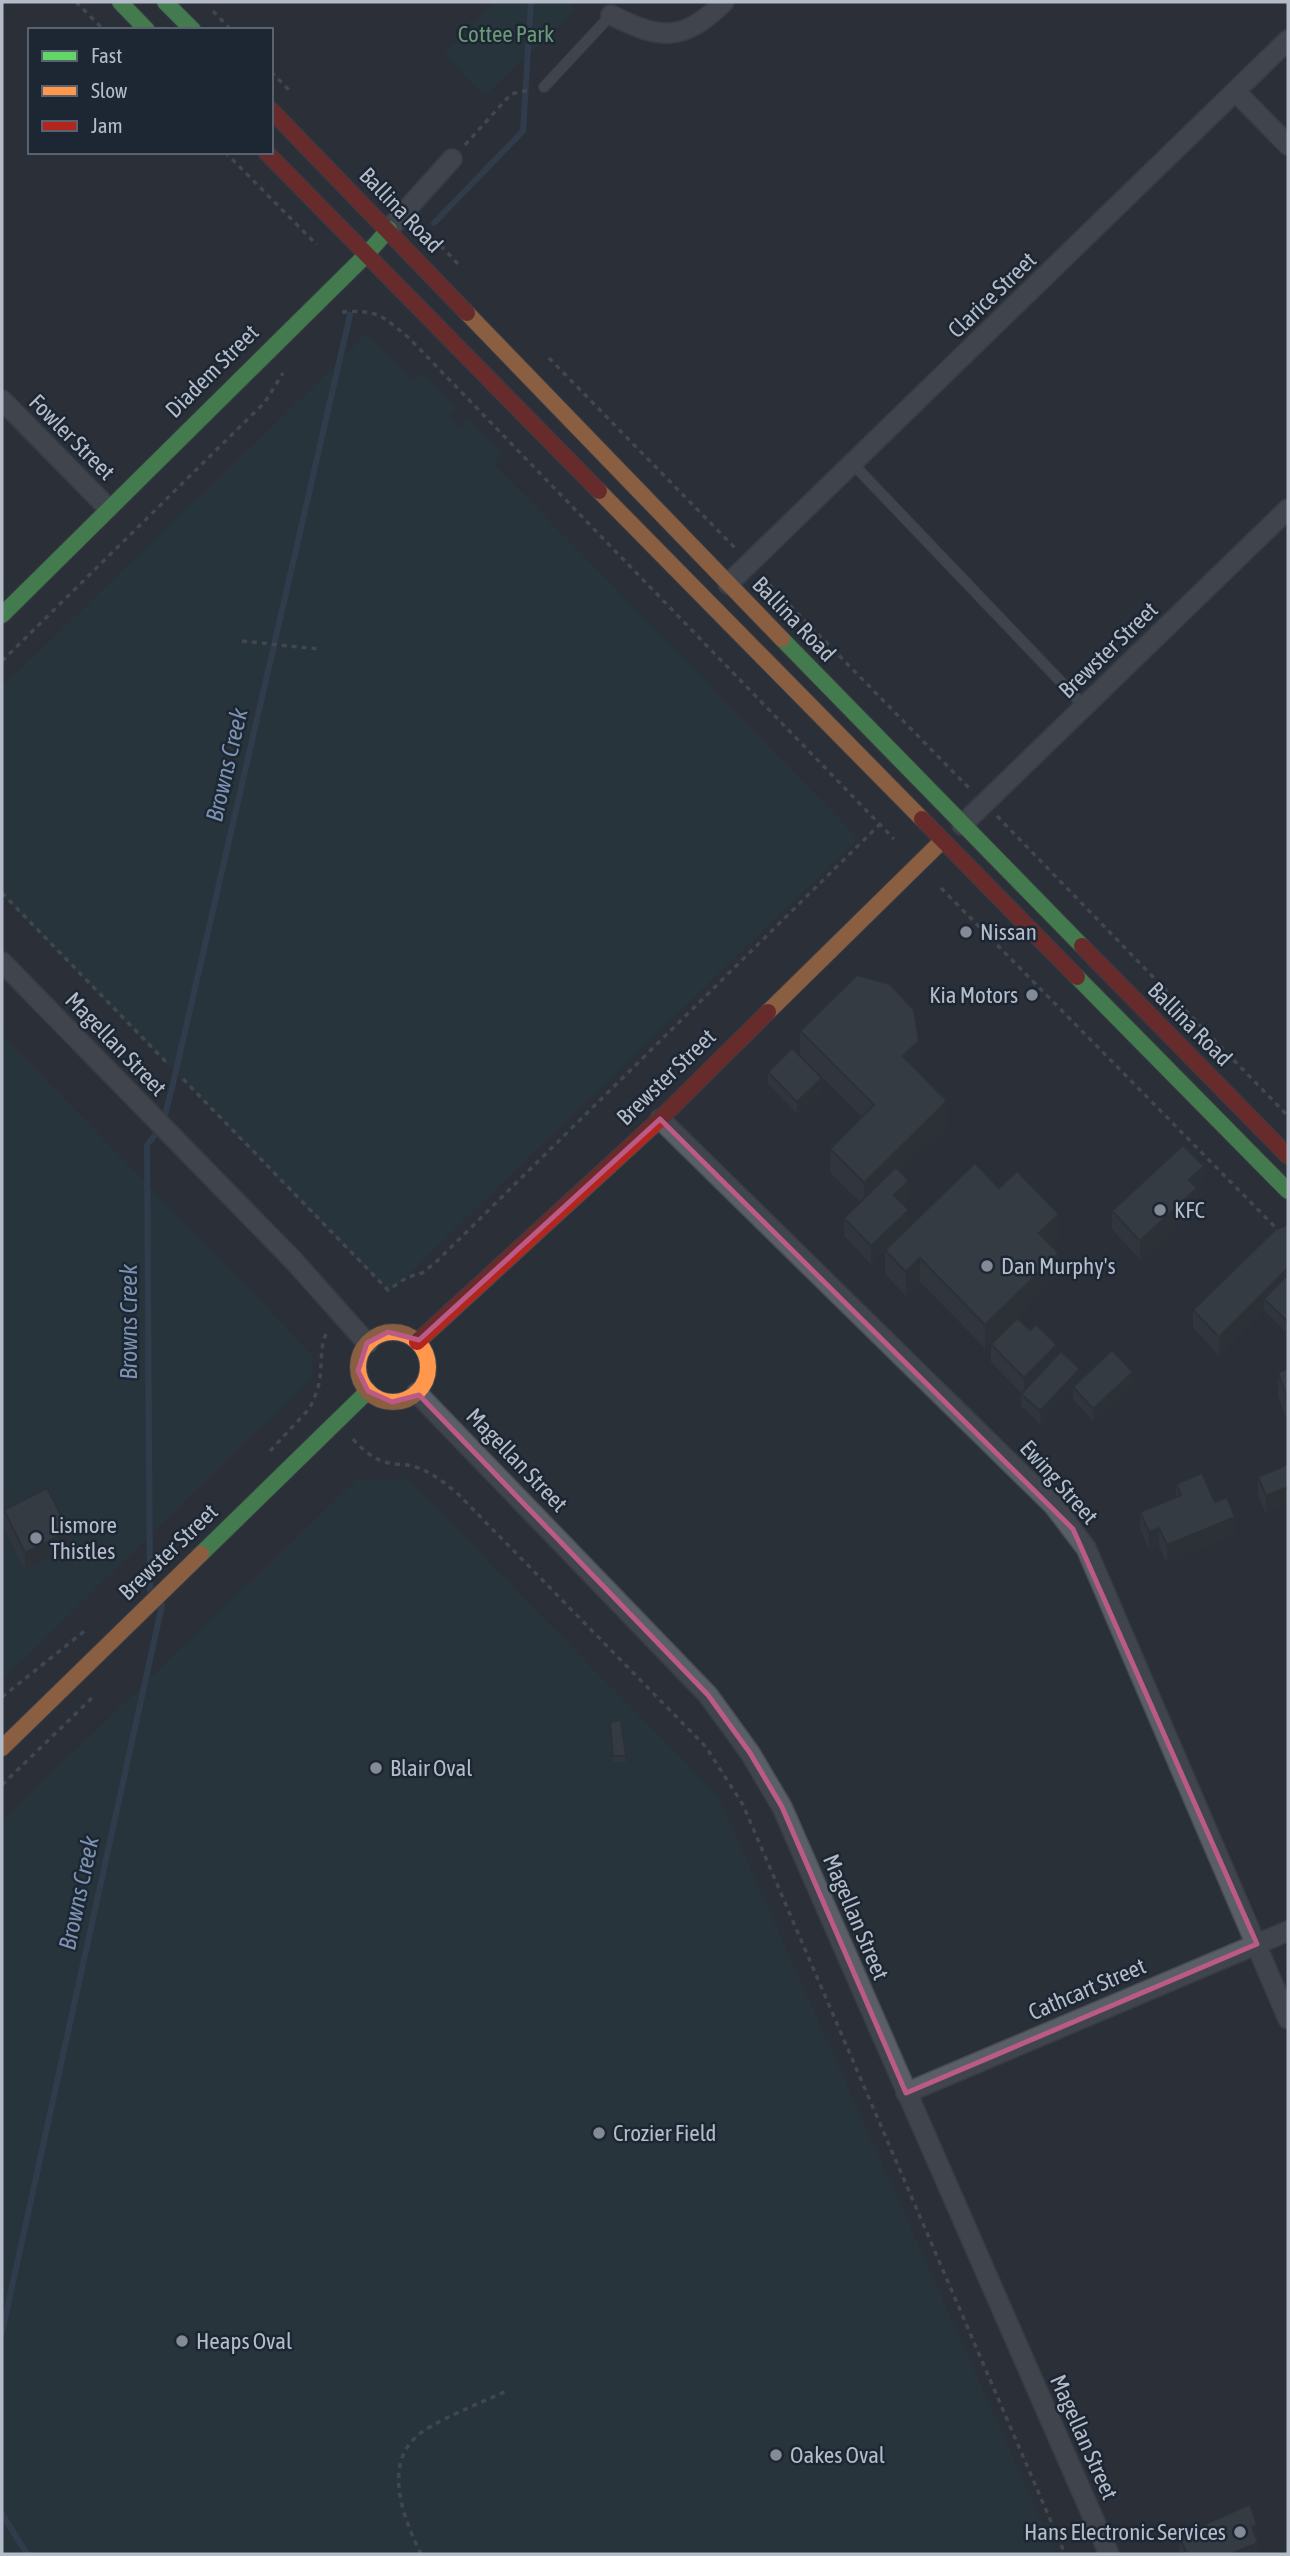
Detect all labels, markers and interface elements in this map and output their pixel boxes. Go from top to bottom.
park label: Cottee Park [458,21,554,47]
legend [28,28,273,154]
text: Fast [91,43,122,67]
text: Slow [91,78,128,102]
text: Jam [91,113,123,137]
street label: Ballina Road [354,162,448,258]
street label: Clarice Street [943,247,1041,343]
street label: Diadem Street [160,319,264,423]
street label: Fowler Street [24,389,120,485]
street label: Ballina Road [747,571,841,667]
street label: Brewster Street [1053,597,1163,703]
water label: Browns Creek [200,705,253,824]
place label: Nissan [980,919,1037,945]
marker: Nissan [958,924,974,940]
street label: Ballina Road [1143,977,1237,1071]
place label: Kia Motors [929,982,1018,1008]
street label: Magellan Street [60,987,172,1101]
marker: Kia Motors [1024,987,1040,1003]
street label: Brewster Street [611,1024,721,1130]
place label: KFC [1174,1197,1205,1223]
marker: KFC [1152,1202,1168,1218]
place label: Dan Murphy's [1001,1253,1116,1279]
marker: Dan Murphy's [979,1258,995,1274]
water label: Browns Creek [115,1264,142,1380]
street label: Magellan Street [461,1403,573,1517]
street label: Ewing Street [1015,1435,1103,1529]
street label: Brewster Street [113,1499,223,1605]
place label: Lismore Thistles [50,1512,117,1564]
marker: Lismore Thistles [28,1530,44,1546]
place label: Blair Oval [390,1755,472,1781]
marker: Blair Oval [368,1760,384,1776]
water label: Browns Creek [53,1833,104,1952]
street label: Magellan Street [818,1850,894,1984]
street label: Cathcart Street [1024,1953,1150,2025]
place label: Crozier Field [613,2120,716,2146]
marker: Crozier Field [591,2125,607,2141]
place label: Heaps Oval [196,2328,292,2354]
marker: Heaps Oval [174,2333,190,2349]
street label: Magellan Street [1045,2371,1123,2503]
place label: Oakes Oval [790,2442,885,2468]
marker: Oakes Oval [768,2447,784,2463]
place label: Hans Electronic Services [1024,2519,1226,2545]
marker: Hans Electronic Services [1232,2524,1248,2540]

